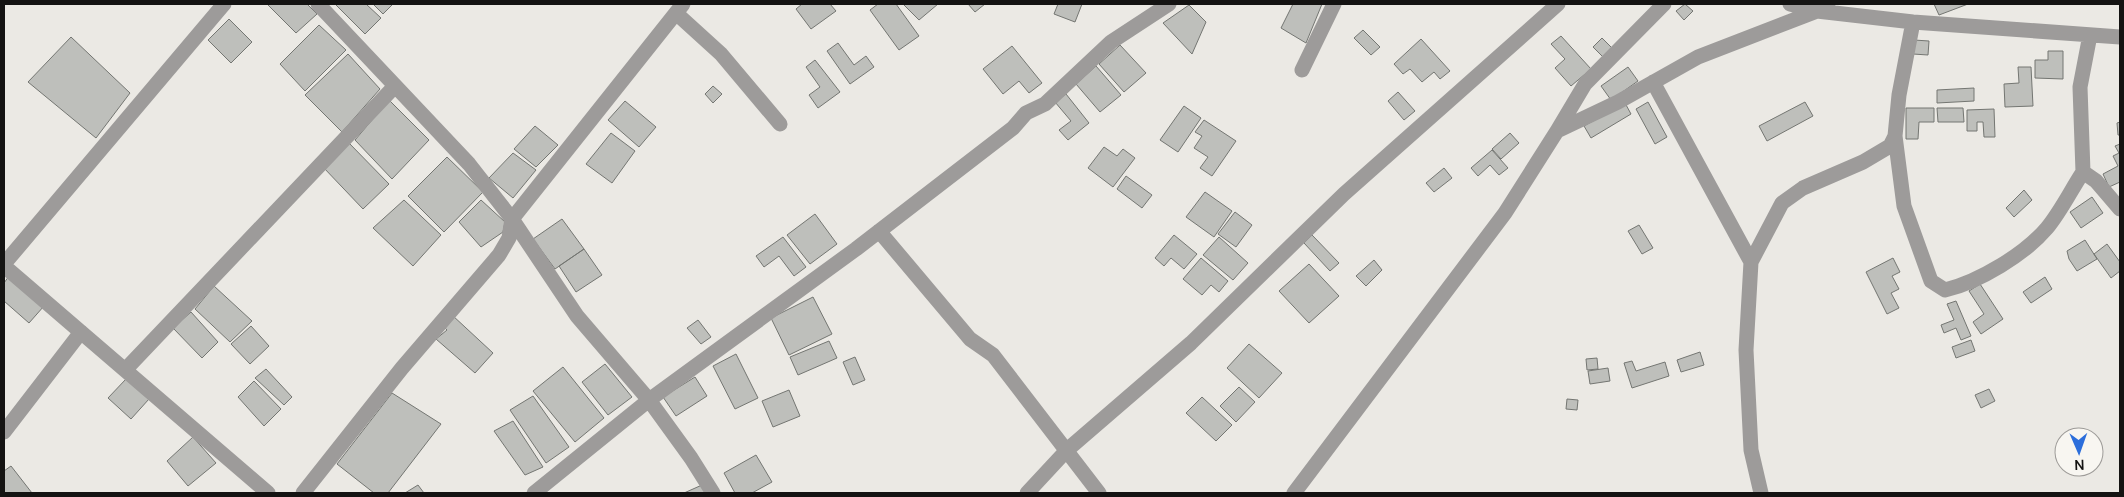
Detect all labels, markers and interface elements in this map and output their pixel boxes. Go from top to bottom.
north arrow [2054,427,2104,477]
text: N [2074,456,2085,475]

